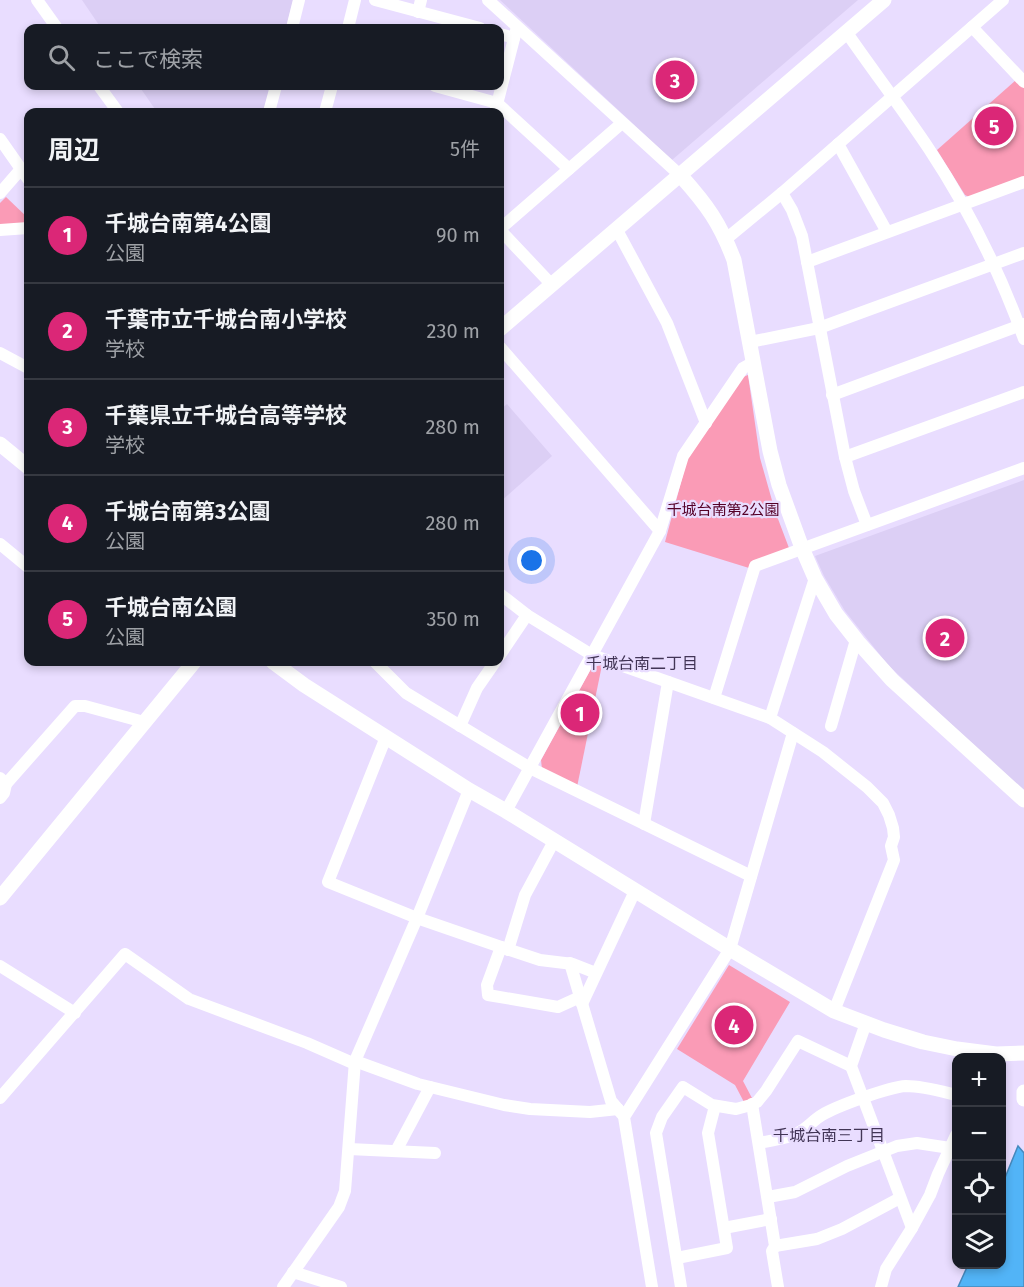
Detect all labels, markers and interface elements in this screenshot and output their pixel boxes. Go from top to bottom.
search box [24,24,504,90]
icon: search [45,41,78,74]
text: ここで検索 [93,46,203,73]
pin: 3 [656,58,694,103]
pin: 5 [974,104,1014,148]
text: 周辺 [48,135,100,166]
text: 5件 [450,137,480,161]
text: 千城台南第4公園 [105,210,271,237]
text: 1 [63,223,72,247]
text: 90 m [436,223,480,247]
text: 公園 [105,241,145,265]
text: 千葉市立千城台南小学校 [105,306,347,333]
text: 2 [62,319,73,343]
text: 230 m [427,319,480,343]
text: 学校 [105,337,145,361]
text: 千葉県立千城台高等学校 [105,402,347,429]
text: 3 [62,415,73,439]
text: 280 m [425,415,480,439]
text: 学校 [105,433,145,457]
text: 千城台南第3公園 [105,498,270,525]
park label: 千城台南第2公園 [667,501,779,519]
text: 4 [62,511,73,535]
text: 280 m [425,511,480,535]
text: 公園 [105,529,145,553]
your location [517,546,546,575]
text: 千城台南公園 [105,594,237,621]
text: 5 [62,607,73,631]
text: 350 m [426,607,480,631]
pin: 2 [926,616,964,660]
text: 公園 [105,625,145,649]
district label: 千城台南二丁目 [586,654,698,673]
pin: 1 [560,690,600,736]
pin: 4 [714,1002,754,1048]
map controls [952,1053,1006,1269]
button: + [952,1053,1006,1107]
button: − [952,1107,1006,1161]
district label: 千城台南三丁目 [773,1126,885,1145]
button: locate [952,1161,1006,1215]
button: layers [952,1215,1006,1269]

